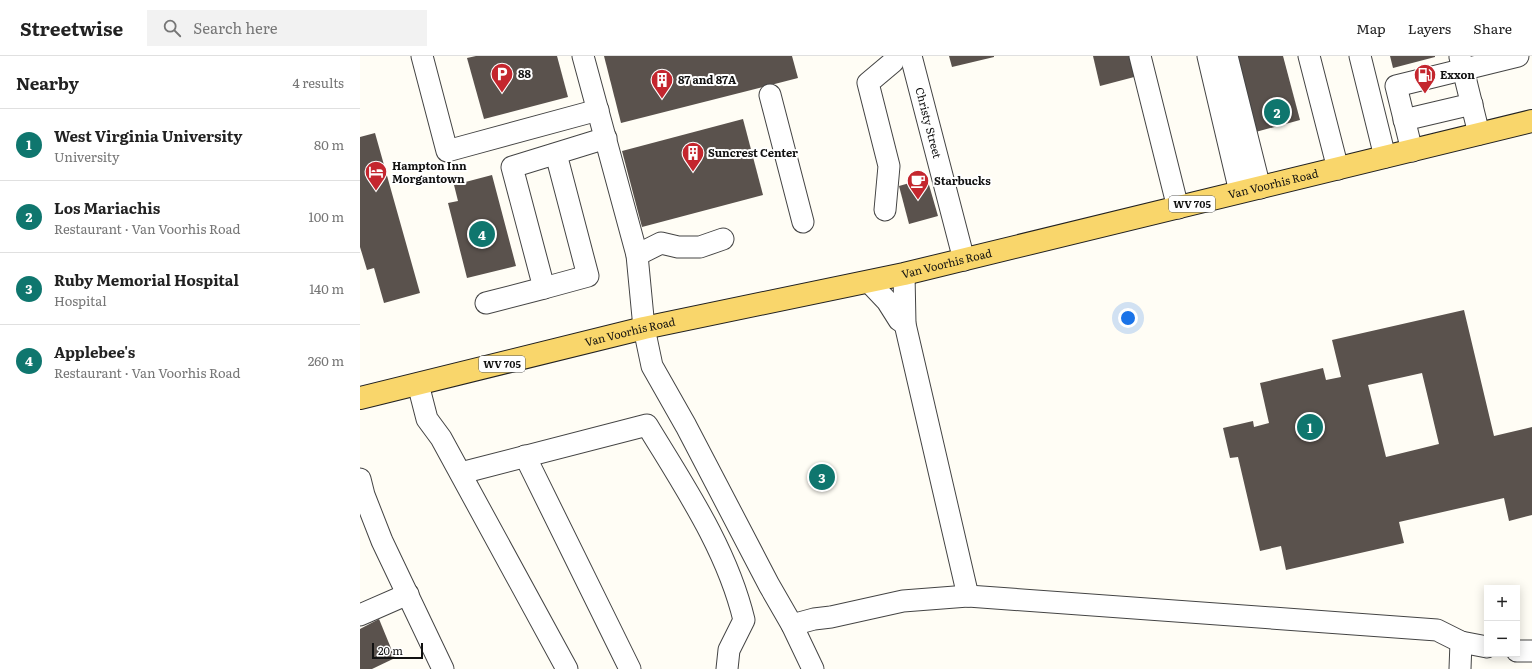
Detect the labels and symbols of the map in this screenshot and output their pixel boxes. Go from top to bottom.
parking icon: 88 [489,61,515,94]
fuel station icon: Exxon [1412,62,1438,95]
place label: 88 [518,65,531,81]
place label: Exxon [1440,66,1475,82]
building icon: 87 and 87A [649,67,675,100]
place label: 87 and 87A [678,71,737,87]
street label: Christy Street [912,85,946,160]
pin: 2 [1264,97,1290,127]
building icon: Suncrest Center [680,140,706,173]
place label: Suncrest Center [708,144,798,160]
place label: Hampton Inn Morgantown [392,157,467,186]
hotel icon: Hampton Inn Morgantown [363,159,389,192]
street label: Van Voorhis Road [1226,164,1320,202]
cafe icon: Starbucks [905,168,931,201]
place label: Starbucks [934,172,991,188]
road number: WV 705 [1169,196,1215,212]
pin: 4 [469,219,495,249]
street label: Van Voorhis Road [900,244,993,281]
your location [1118,308,1138,328]
street label: Van Voorhis Road [583,313,677,349]
road number: WV 705 [479,356,525,372]
pin: 1 [1297,412,1323,442]
pin: 3 [809,462,835,492]
scale bar [372,641,423,660]

